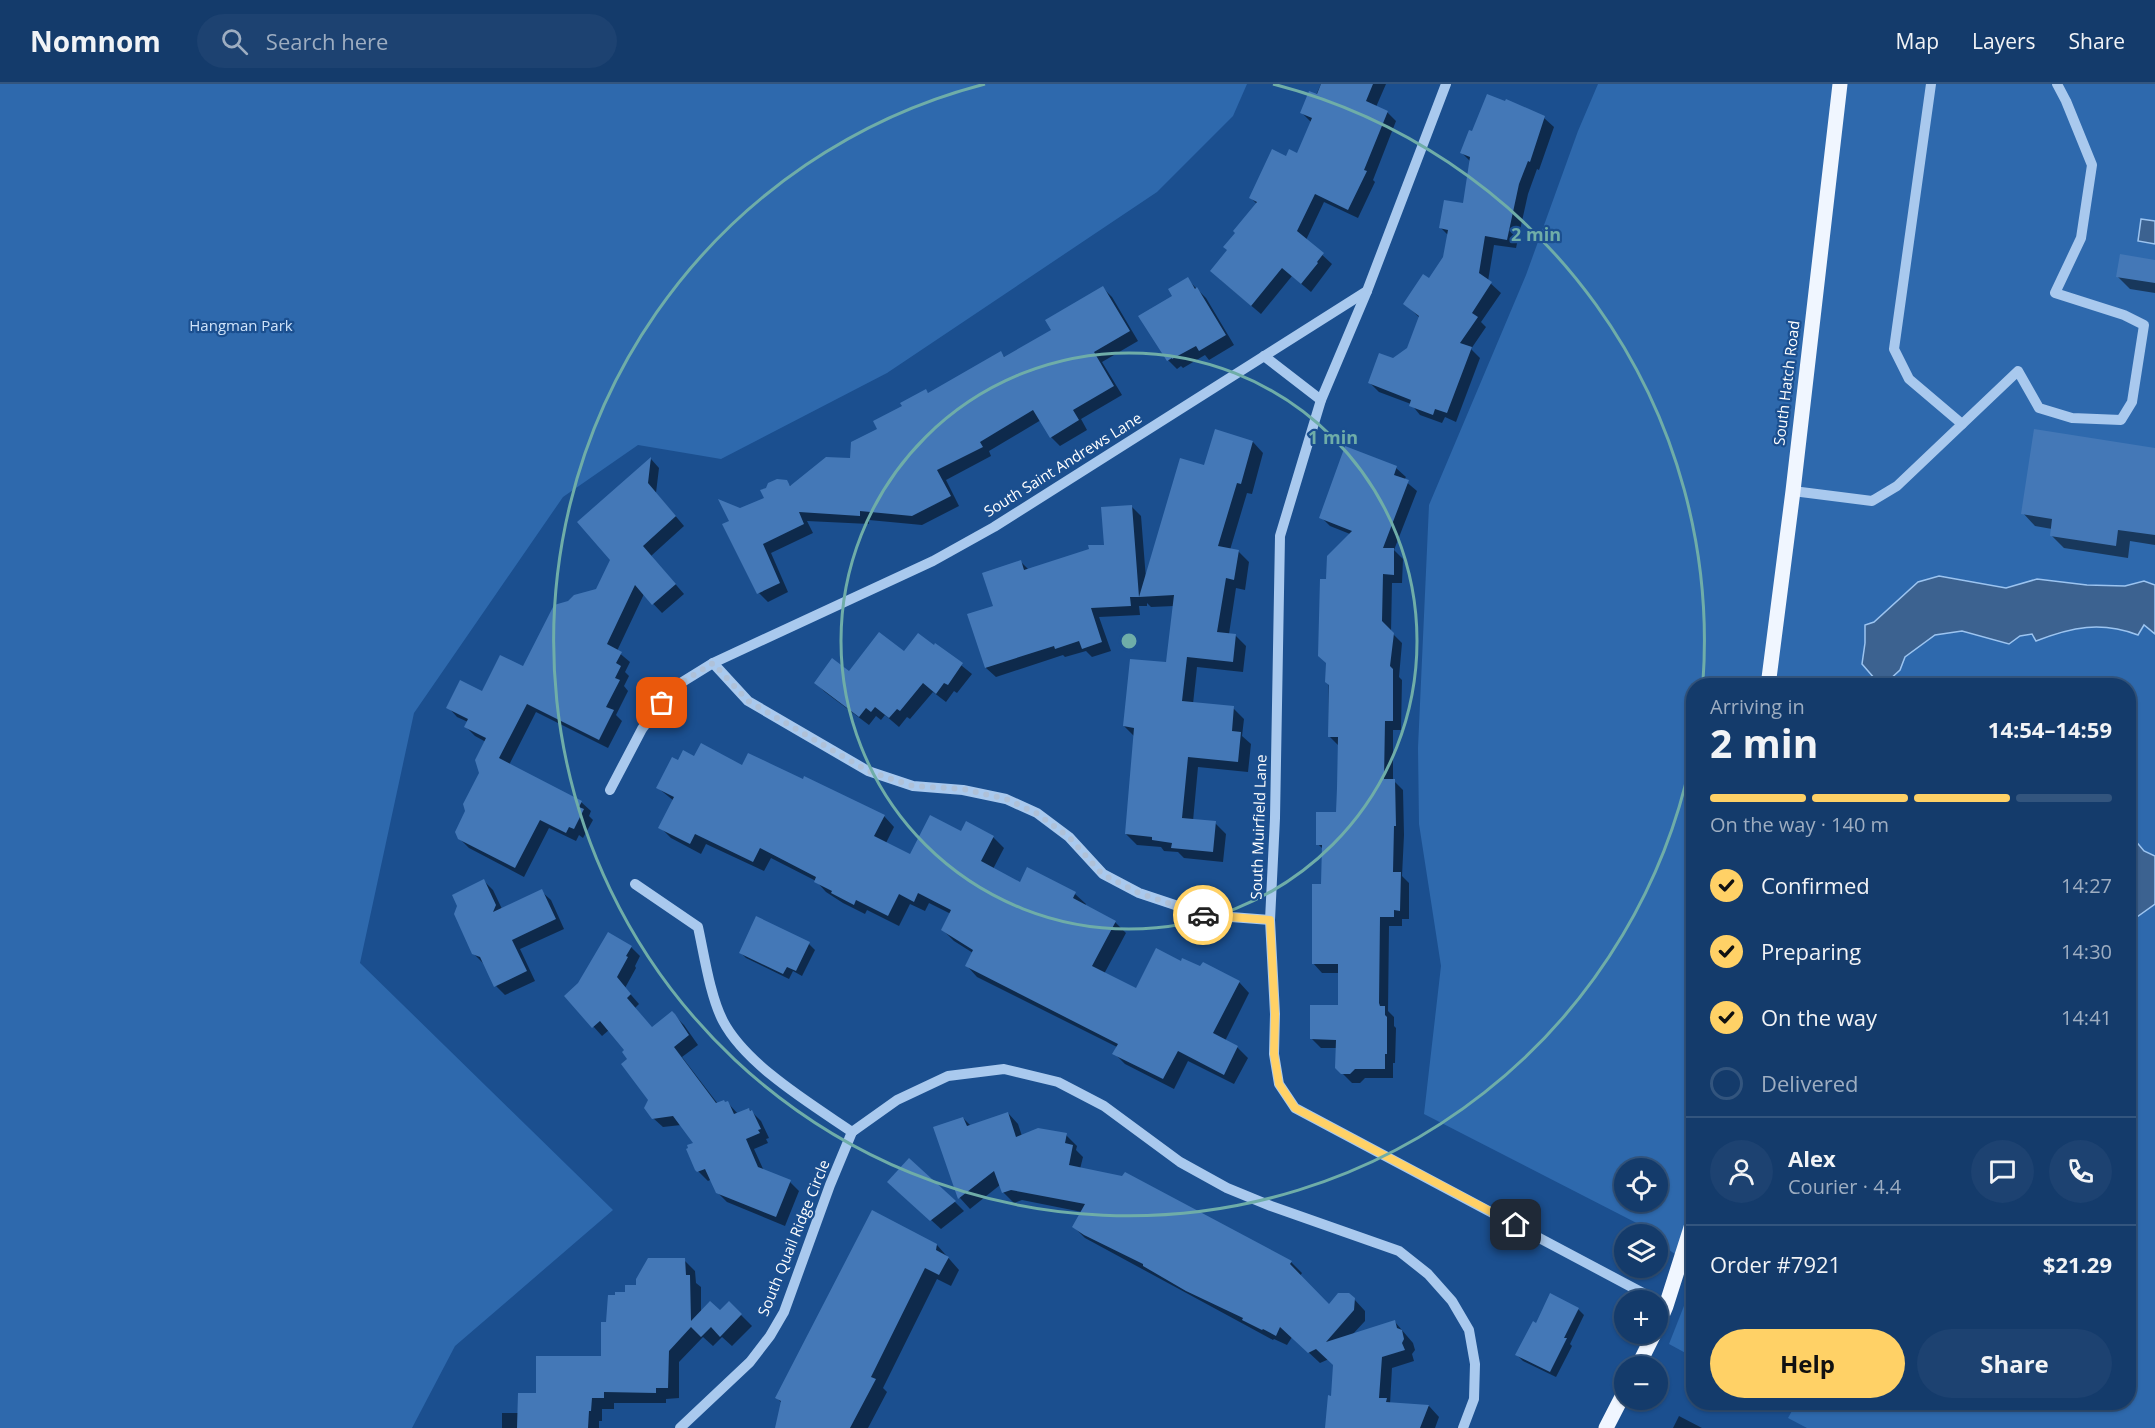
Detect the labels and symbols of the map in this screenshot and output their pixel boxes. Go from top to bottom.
text: 2 min [1511,222,1561,246]
park label: Hangman Park [189,315,293,335]
street label: South Hatch Road [1768,319,1804,446]
street label: South Saint Andrews Lane [980,407,1145,521]
text: 1 min [1308,425,1358,449]
centre of rings [1119,631,1139,651]
pin [636,677,687,728]
street label: South Muirfield Lane [1245,754,1271,900]
courier [1173,885,1233,945]
street label: South Quail Ridge Circle [753,1156,834,1319]
pin [1490,1199,1541,1250]

